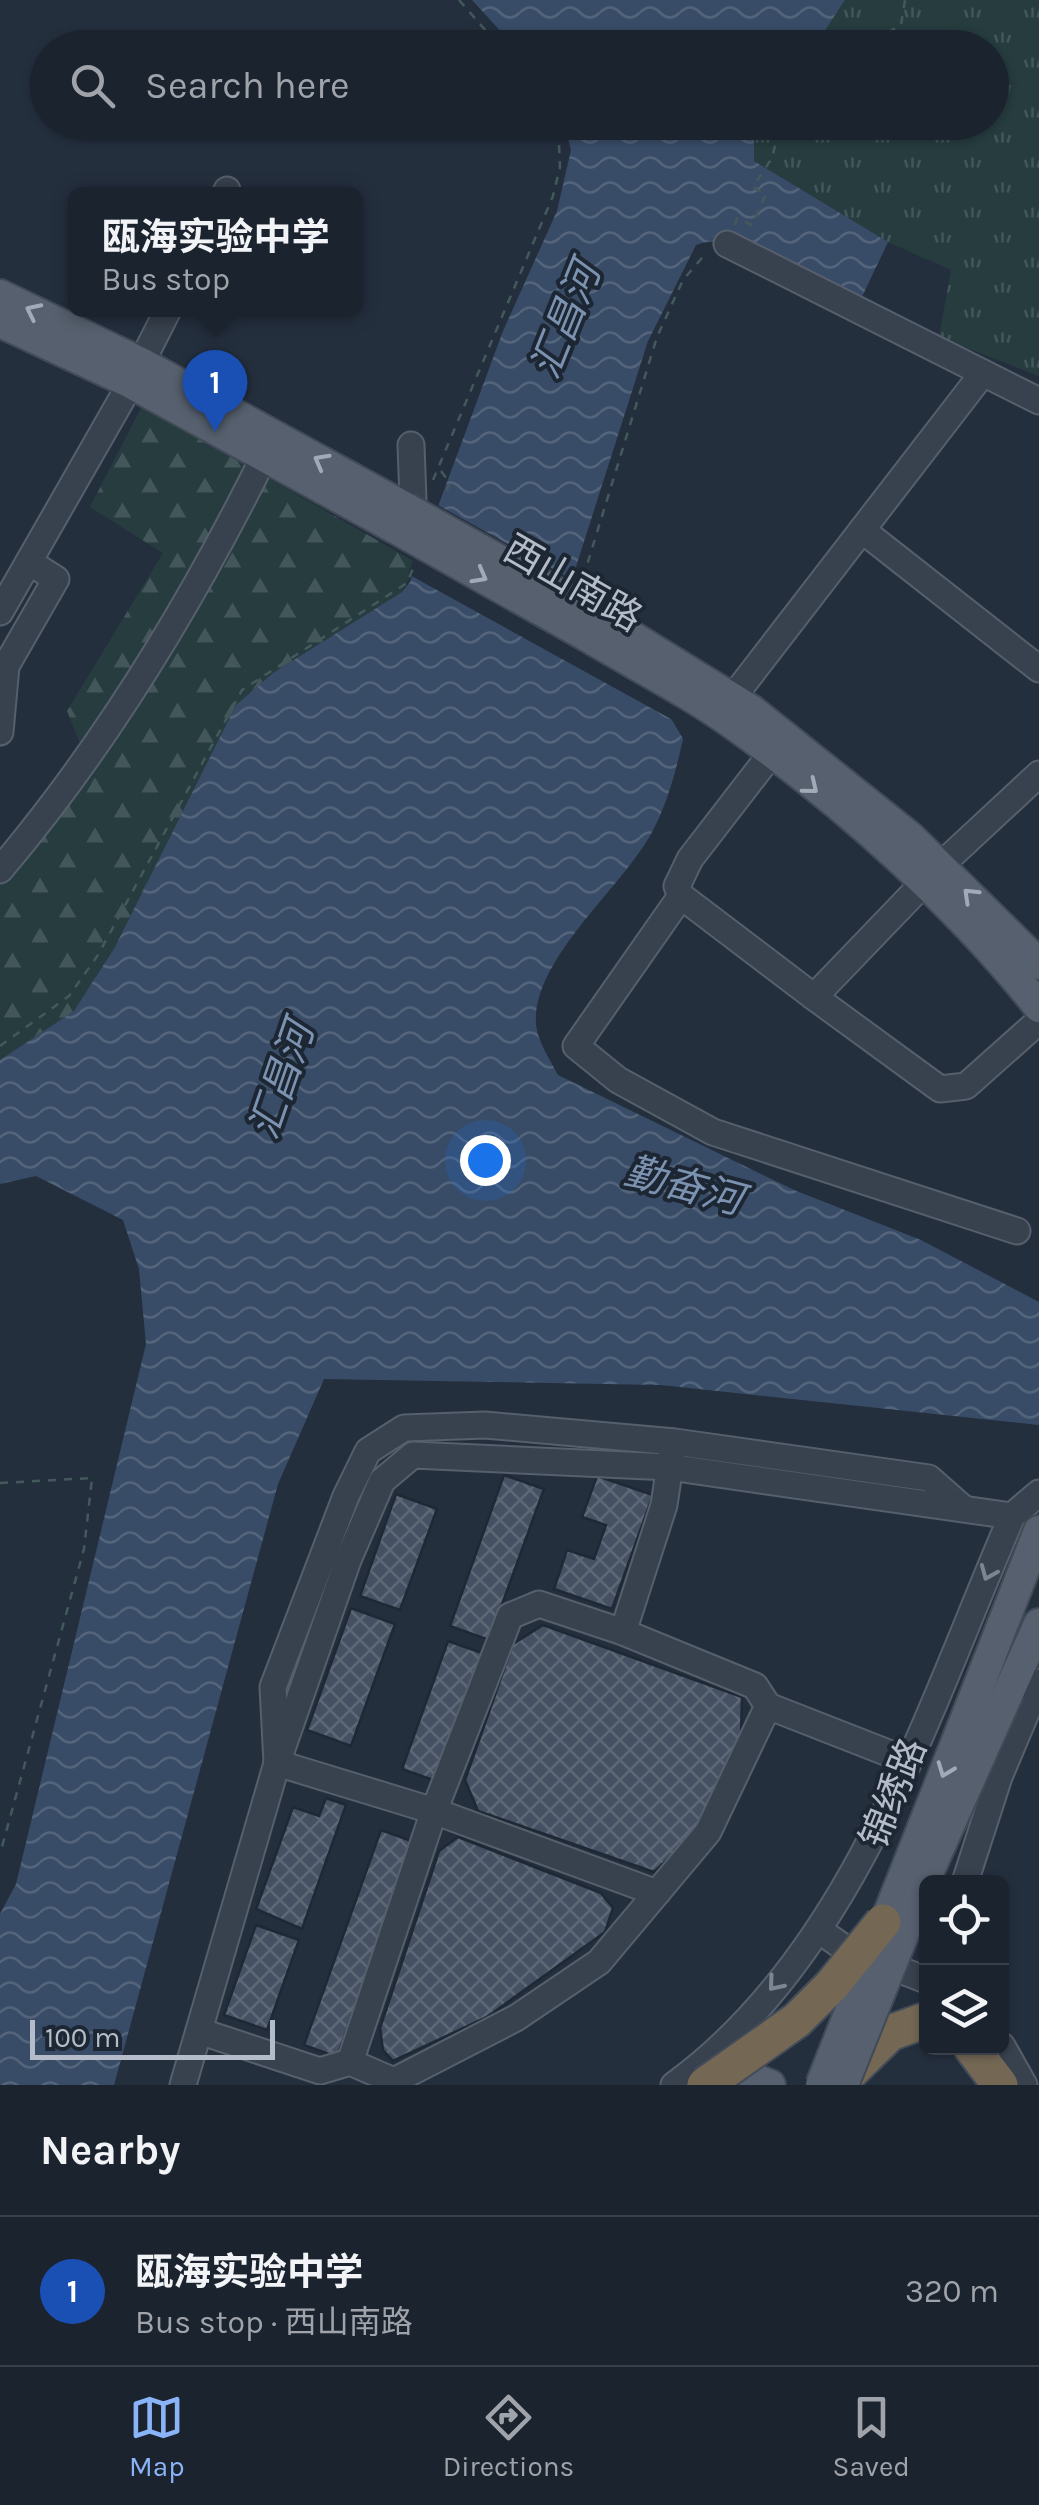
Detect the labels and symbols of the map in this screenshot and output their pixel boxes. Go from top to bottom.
water label: 汇昌河 [521,249,612,385]
one-way arrow [25,303,43,323]
pin: 1 [182,350,248,432]
one-way arrow [313,454,331,474]
street label: 西山南路 [496,526,650,641]
one-way arrow [469,564,487,584]
one-way arrow [800,775,818,793]
one-way arrow [964,889,982,907]
water label: 汇昌河 [240,1009,326,1145]
your location [460,1135,511,1186]
water label: 勤奋河 [620,1147,755,1226]
one-way arrow [979,1563,999,1581]
street label: 锦绣路 [851,1732,936,1854]
one-way arrow [937,1761,957,1778]
one-way arrow [769,1972,787,1991]
scale bar [30,2015,275,2060]

